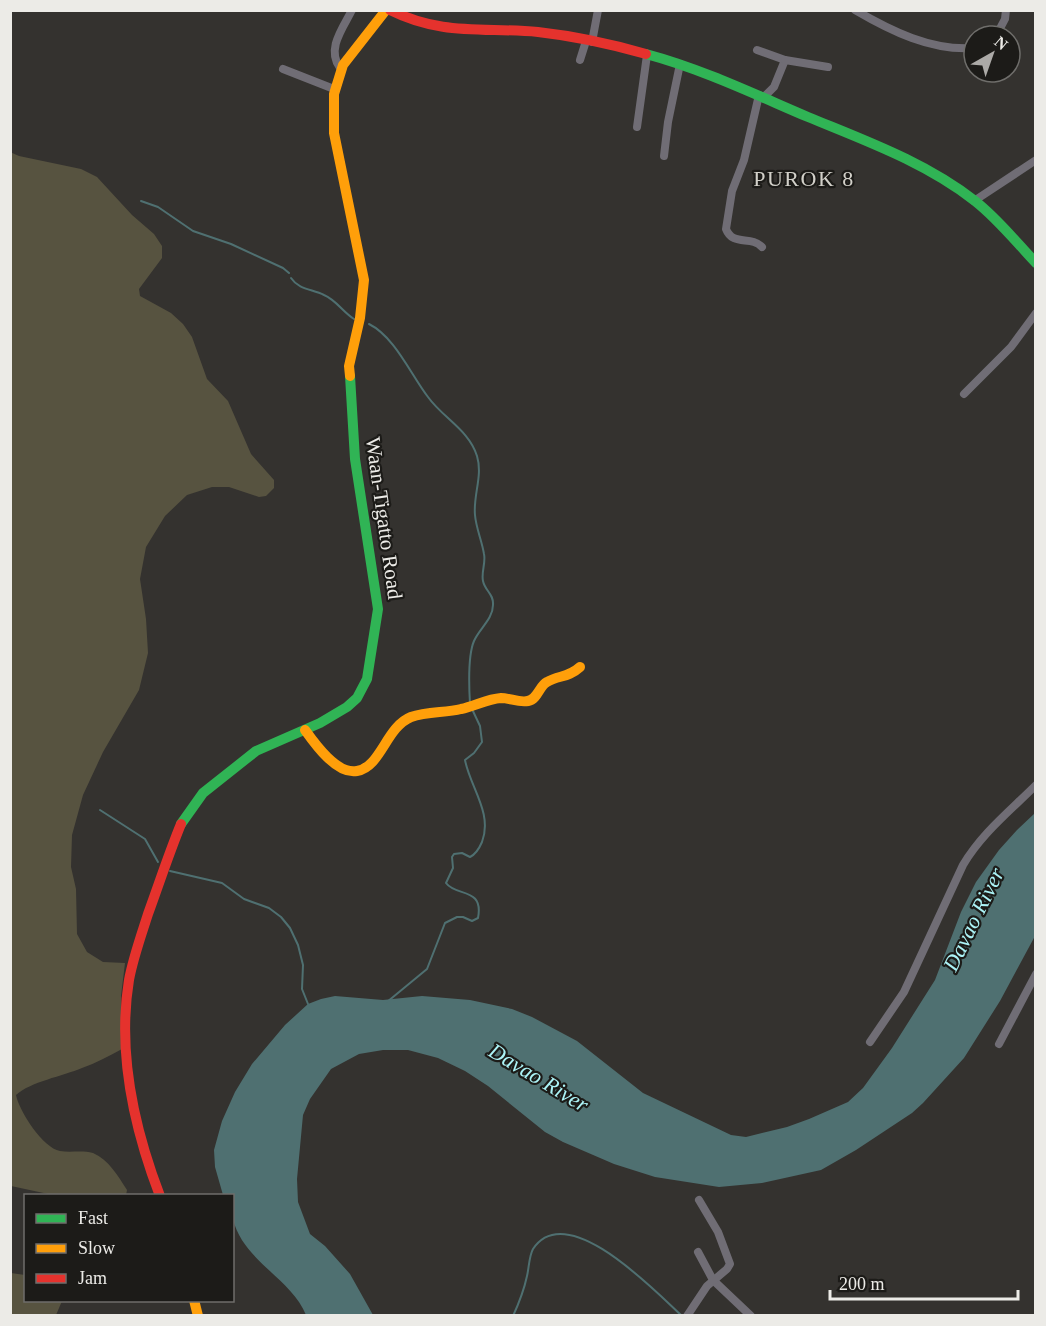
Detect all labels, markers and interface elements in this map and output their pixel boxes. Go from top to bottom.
north arrow [962,24,1022,84]
text: N [991,33,1012,53]
district label: PUROK 8 [753,166,855,191]
street label: Waan-Tigatto Road [361,435,407,601]
water label: Davao River [937,863,1009,976]
water label: Davao River [484,1037,593,1117]
legend [24,1194,234,1302]
text: Fast [78,1208,108,1228]
text: Slow [78,1238,115,1258]
scale bar [830,1263,1018,1301]
text: Jam [78,1268,107,1288]
text: 200 m [839,1274,885,1294]

